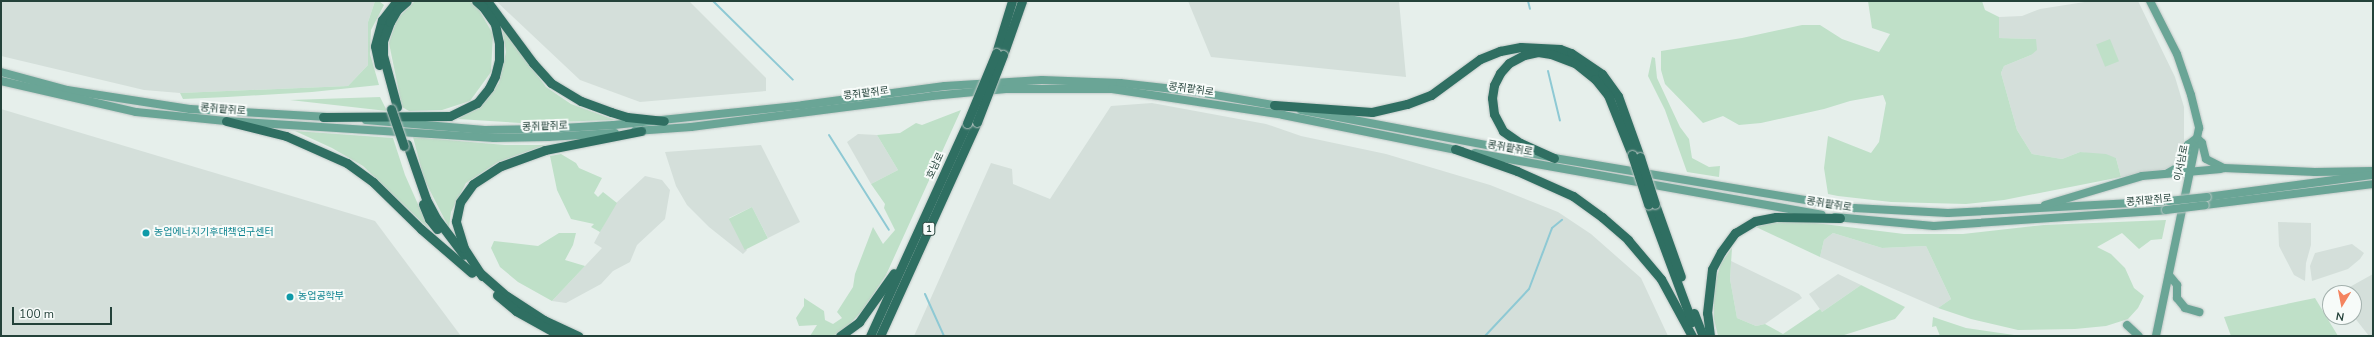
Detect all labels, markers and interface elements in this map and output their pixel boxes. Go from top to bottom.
street label: 콩쥐팥쥐로 [1167,81,1215,99]
street label: 콩쥐팥쥐로 [842,85,890,103]
street label: 콩쥐팥쥐로 [200,102,246,118]
street label: 콩쥐팥쥐로 [522,120,568,134]
street label: 콩쥐팥쥐로 [1486,139,1534,159]
street label: 이서남로 [2173,144,2191,182]
street label: 호남로 [925,151,947,181]
street label: 콩쥐팥쥐로 [2126,193,2172,209]
street label: 콩쥐팥쥐로 [1805,195,1853,215]
road number: 1 [922,222,936,236]
place label: 농업에너지기후대책연구센터 [154,227,274,239]
marker: 농업에너지기후대책연구센터 [141,228,151,238]
north arrow [2322,285,2362,325]
place label: 농업공학부 [298,291,344,303]
marker: 농업공학부 [285,292,295,302]
scale bar [14,299,114,325]
text: 100 m [19,306,54,322]
text: N [2335,308,2345,324]

